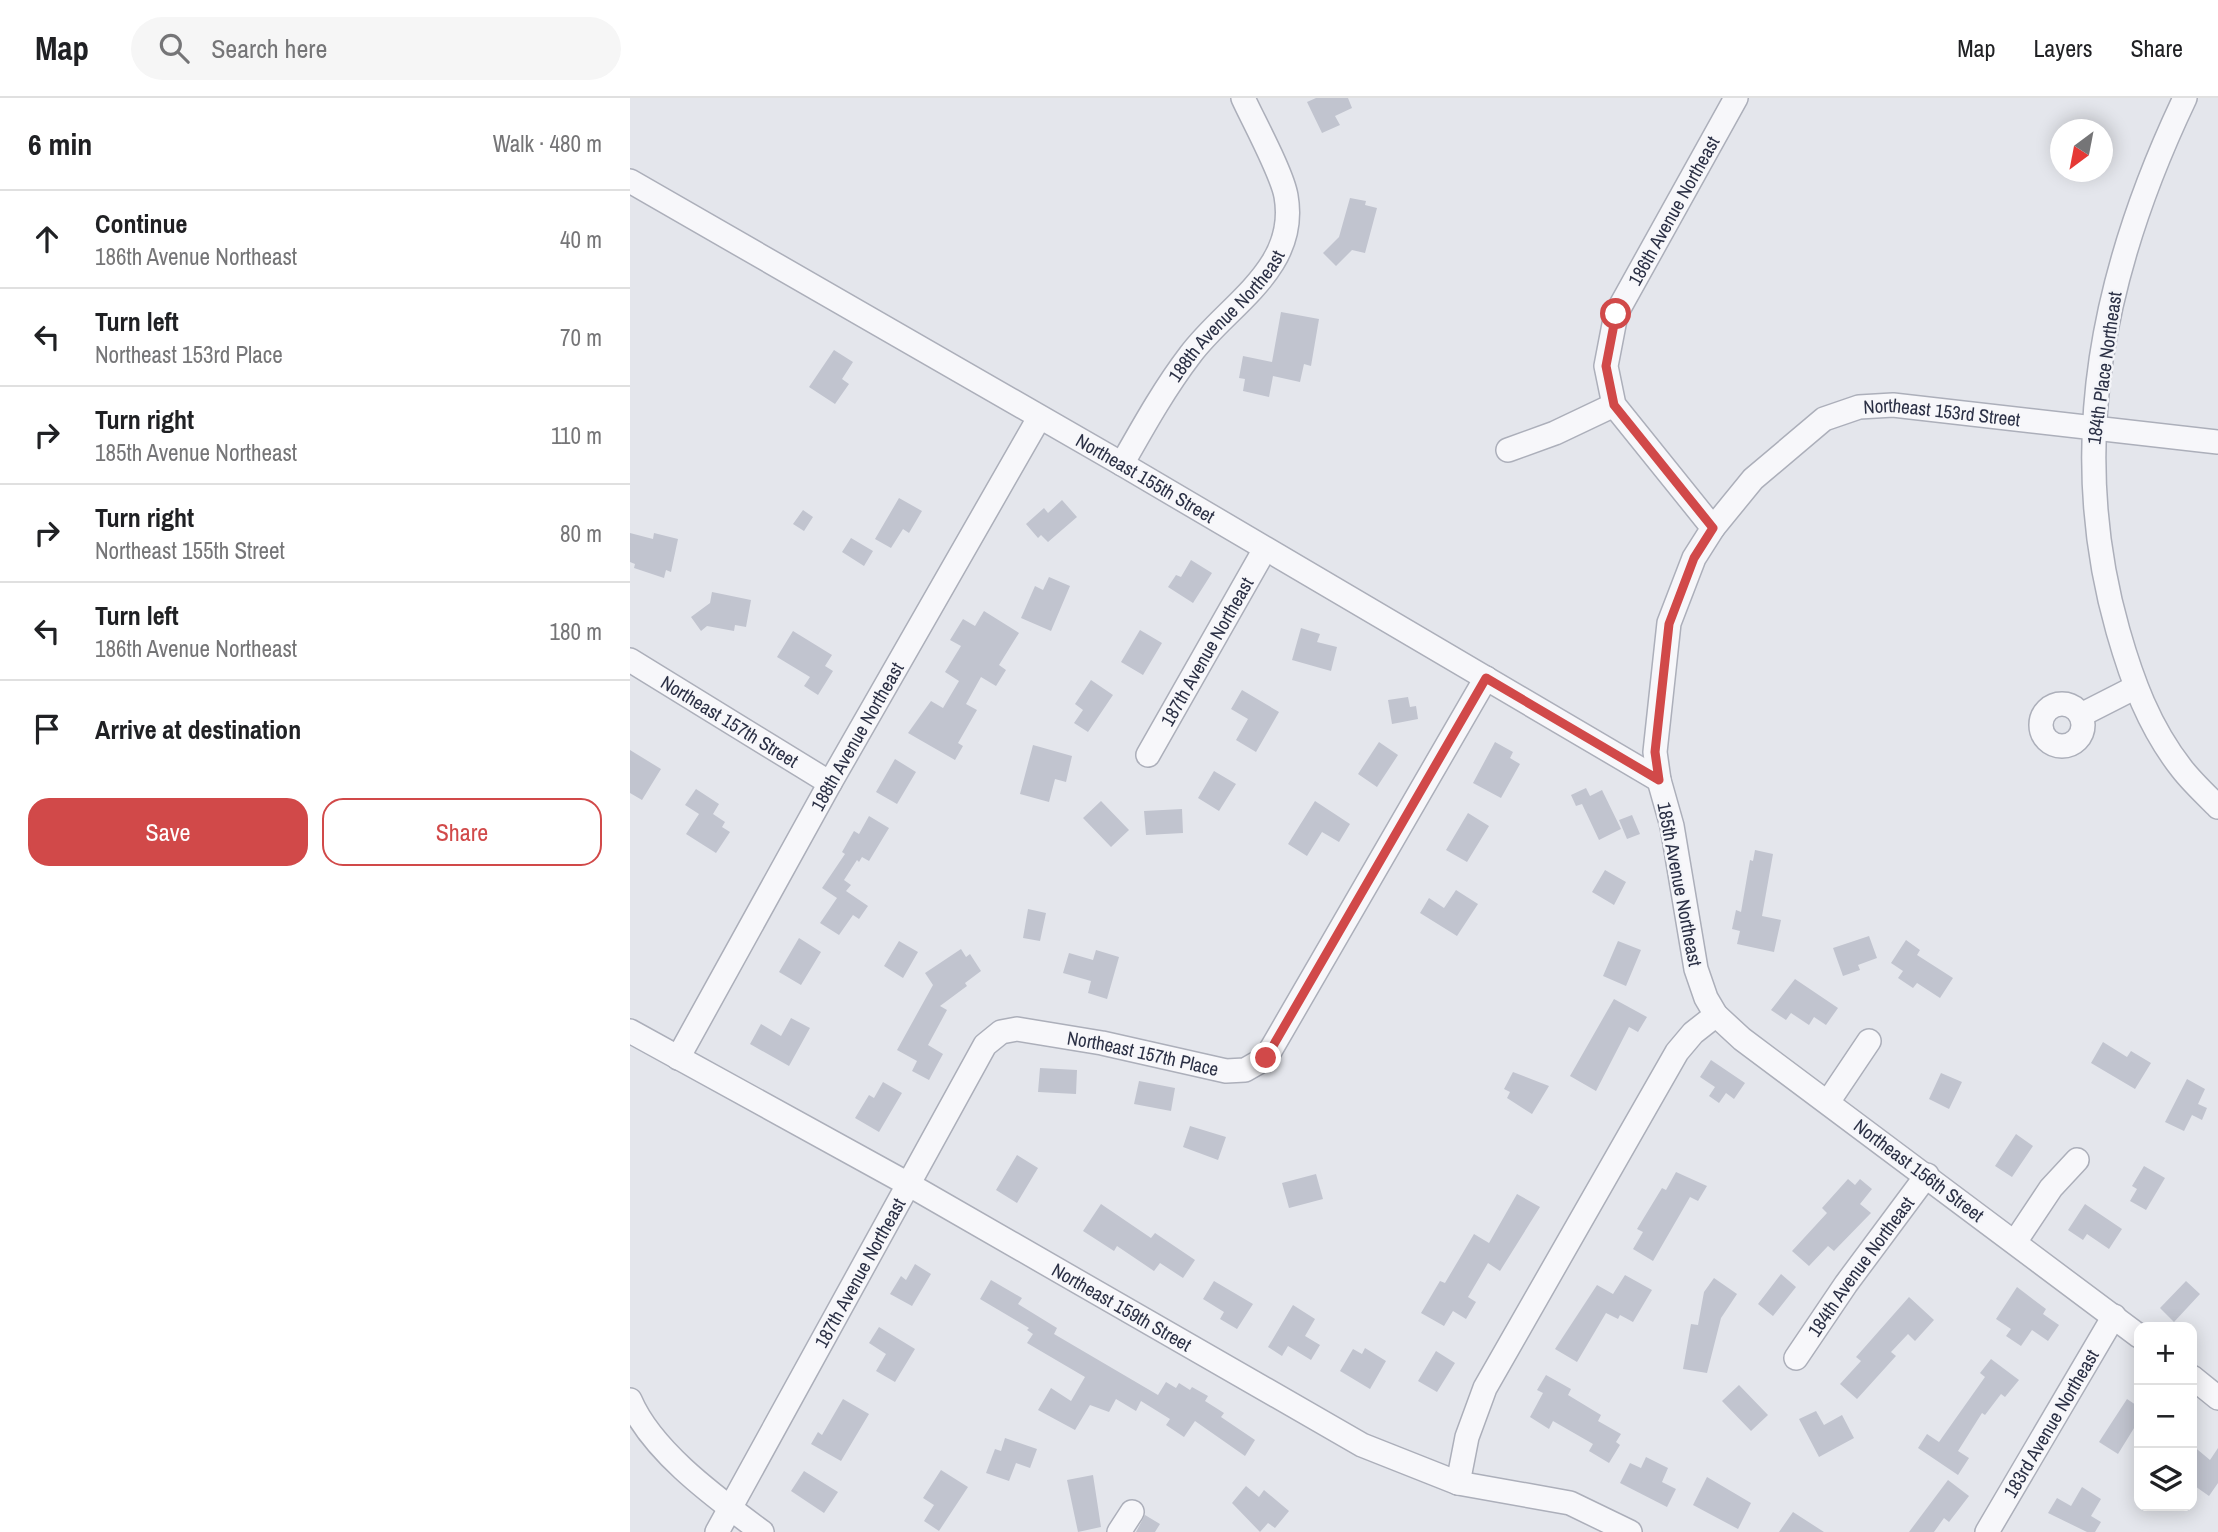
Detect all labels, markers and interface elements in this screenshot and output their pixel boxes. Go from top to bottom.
search box [131,17,621,80]
text: Map [35,26,89,70]
icon: search [155,29,193,67]
text: Search here [211,31,327,66]
text: Map [1957,32,1995,64]
text: Layers [2033,32,2092,64]
text: Share [2130,32,2183,64]
north arrow [2050,119,2113,182]
text: 6 min [28,124,92,164]
text: Walk · 480 m [493,128,602,159]
street label: 186th Avenue Northeast [1622,131,1726,290]
text: Continue [95,206,187,241]
icon: ahead [28,220,66,258]
text: 40 m [560,224,602,255]
text: 186th Avenue Northeast [95,241,297,272]
street label: 188th Avenue Northeast [1162,245,1291,387]
street label: 184th Place Northeast [2080,289,2128,446]
route start [1600,298,1631,329]
text: Turn left [95,304,179,339]
icon: left [28,318,66,356]
text: 70 m [560,322,602,353]
text: Northeast 153rd Place [95,339,283,370]
street label: Northeast 153rd Street [1863,392,2022,432]
text: Turn right [95,402,194,437]
icon: right [28,416,66,454]
text: 110 m [551,420,602,451]
street label: Northeast 155th Street [1071,427,1220,529]
text: 185th Avenue Northeast [95,437,297,468]
text: Turn right [95,500,194,535]
icon: right [28,514,66,552]
text: 80 m [560,518,602,549]
text: Northeast 155th Street [95,535,285,566]
street label: 187th Avenue Northeast [1154,572,1260,731]
text: Turn left [95,598,179,633]
icon: left [28,612,66,650]
text: 180 m [550,616,602,647]
text: 186th Avenue Northeast [95,633,297,664]
street label: 188th Avenue Northeast [804,657,910,815]
street label: Northeast 157th Street [656,669,804,774]
icon: arrive [28,710,66,748]
text: Arrive at destination [95,712,301,747]
button: Save [28,798,308,866]
button: Share [322,798,602,866]
street label: 185th Avenue Northeast [1651,800,1709,969]
street label: Northeast 157th Place [1065,1024,1221,1082]
route end [1250,1042,1281,1073]
street label: Northeast 156th Street [1849,1112,1990,1228]
street label: 184th Avenue Northeast [1801,1190,1920,1342]
street label: 187th Avenue Northeast [808,1193,912,1352]
street label: Northeast 159th Street [1047,1257,1197,1358]
map controls [2134,1322,2197,1511]
button: + [2134,1322,2197,1385]
street label: 183rd Avenue Northeast [1997,1344,2105,1502]
button: − [2134,1385,2197,1448]
button: layers [2134,1448,2197,1511]

